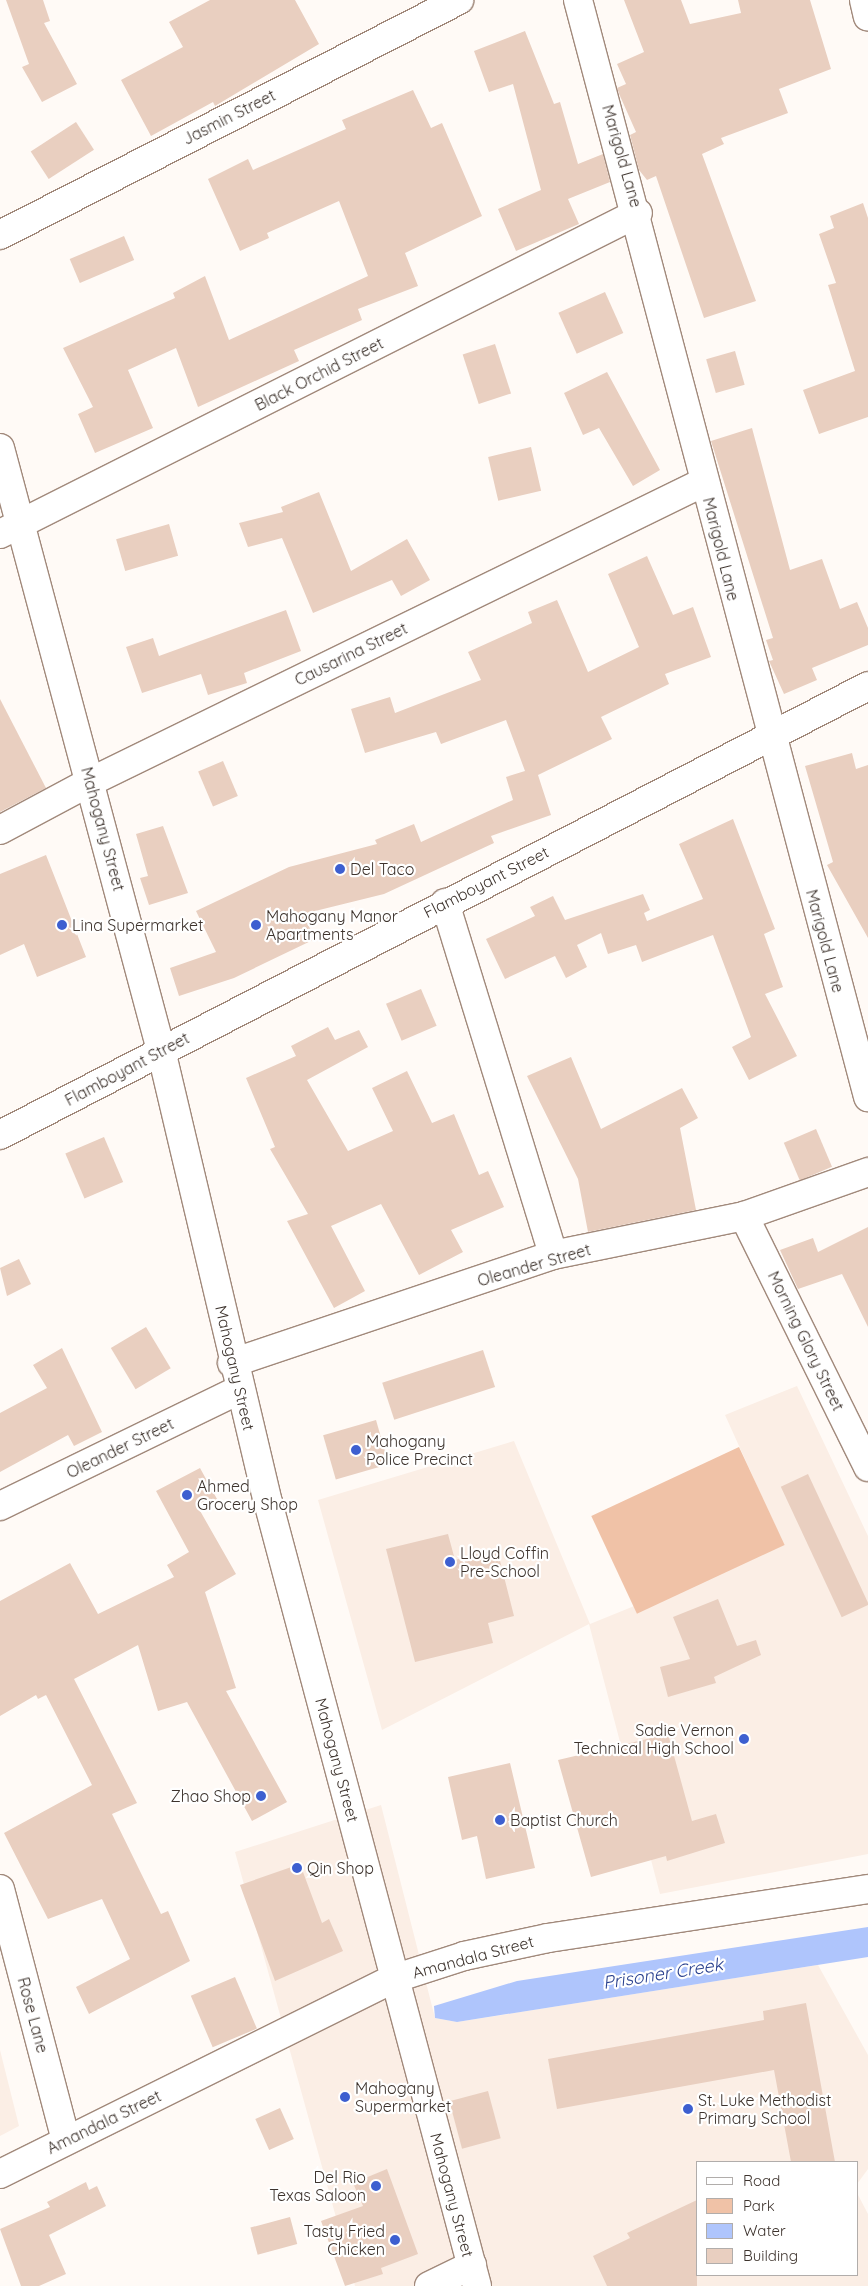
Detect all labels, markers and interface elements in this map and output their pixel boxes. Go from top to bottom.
street label: Jasmin Street [179,85,279,149]
street label: Marigold Lane [598,102,646,210]
street label: Black Orchid Street [252,333,386,415]
street label: Marigold Lane [699,495,743,603]
street label: Causarina Street [291,618,411,690]
street label: Mahogany Street [77,765,129,893]
street label: Flamboyant Street [420,842,552,922]
place label: Del Taco [350,859,414,879]
marker: Del Taco [334,863,346,875]
street label: Marigold Lane [802,887,848,995]
place label: Mahogany Manor Apartments [266,906,398,944]
place label: Lina Supermarket [72,915,203,935]
marker: Lina Supermarket [56,919,68,931]
marker: Mahogany Manor Apartments [250,919,262,931]
street label: Flamboyant Street [62,1028,192,1110]
street label: Oleander Street [475,1240,593,1290]
street label: Morning Glory Street [764,1268,848,1414]
street label: Mahogany Street [211,1304,259,1432]
street label: Oleander Street [63,1414,177,1482]
place label: Mahogany Police Precinct [366,1431,473,1469]
marker: Mahogany Police Precinct [350,1444,362,1456]
place label: Ahmed Grocery Shop [197,1476,298,1514]
marker: Ahmed Grocery Shop [181,1489,193,1501]
place label: Lloyd Coffin Pre-School [460,1543,549,1581]
marker: Lloyd Coffin Pre-School [444,1556,456,1568]
street label: Mahogany Street [311,1696,363,1824]
place label: Sadie Vernon Technical High School [573,1720,734,1758]
marker: Sadie Vernon Technical High School [738,1733,750,1745]
place label: Zhao Shop [170,1786,251,1806]
marker: Zhao Shop [255,1790,267,1802]
place label: Baptist Church [510,1810,618,1830]
marker: Baptist Church [494,1814,506,1826]
place label: Qin Shop [307,1858,374,1878]
marker: Qin Shop [291,1862,303,1874]
street label: Amandala Street [410,1932,536,1982]
water label: Prisoner Creek [601,1954,725,1994]
street label: Rose Lane [14,1975,52,2055]
place label: Mahogany Supermarket [355,2078,451,2116]
street label: Amandala Street [44,2086,164,2158]
place label: St. Luke Methodist Primary School [698,2090,831,2128]
marker: Mahogany Supermarket [339,2091,351,2103]
marker: St. Luke Methodist Primary School [682,2103,694,2115]
street label: Mahogany Street [426,2131,478,2259]
legend [696,2161,858,2276]
place label: Del Rio Texas Saloon [269,2167,366,2205]
text: Road [743,2171,780,2190]
marker: Del Rio Texas Saloon [370,2180,382,2192]
text: Park [743,2196,775,2215]
place label: Tasty Fried Chicken [304,2221,385,2259]
text: Water [743,2221,786,2240]
marker: Tasty Fried Chicken [389,2234,401,2246]
text: Building [743,2246,798,2265]

